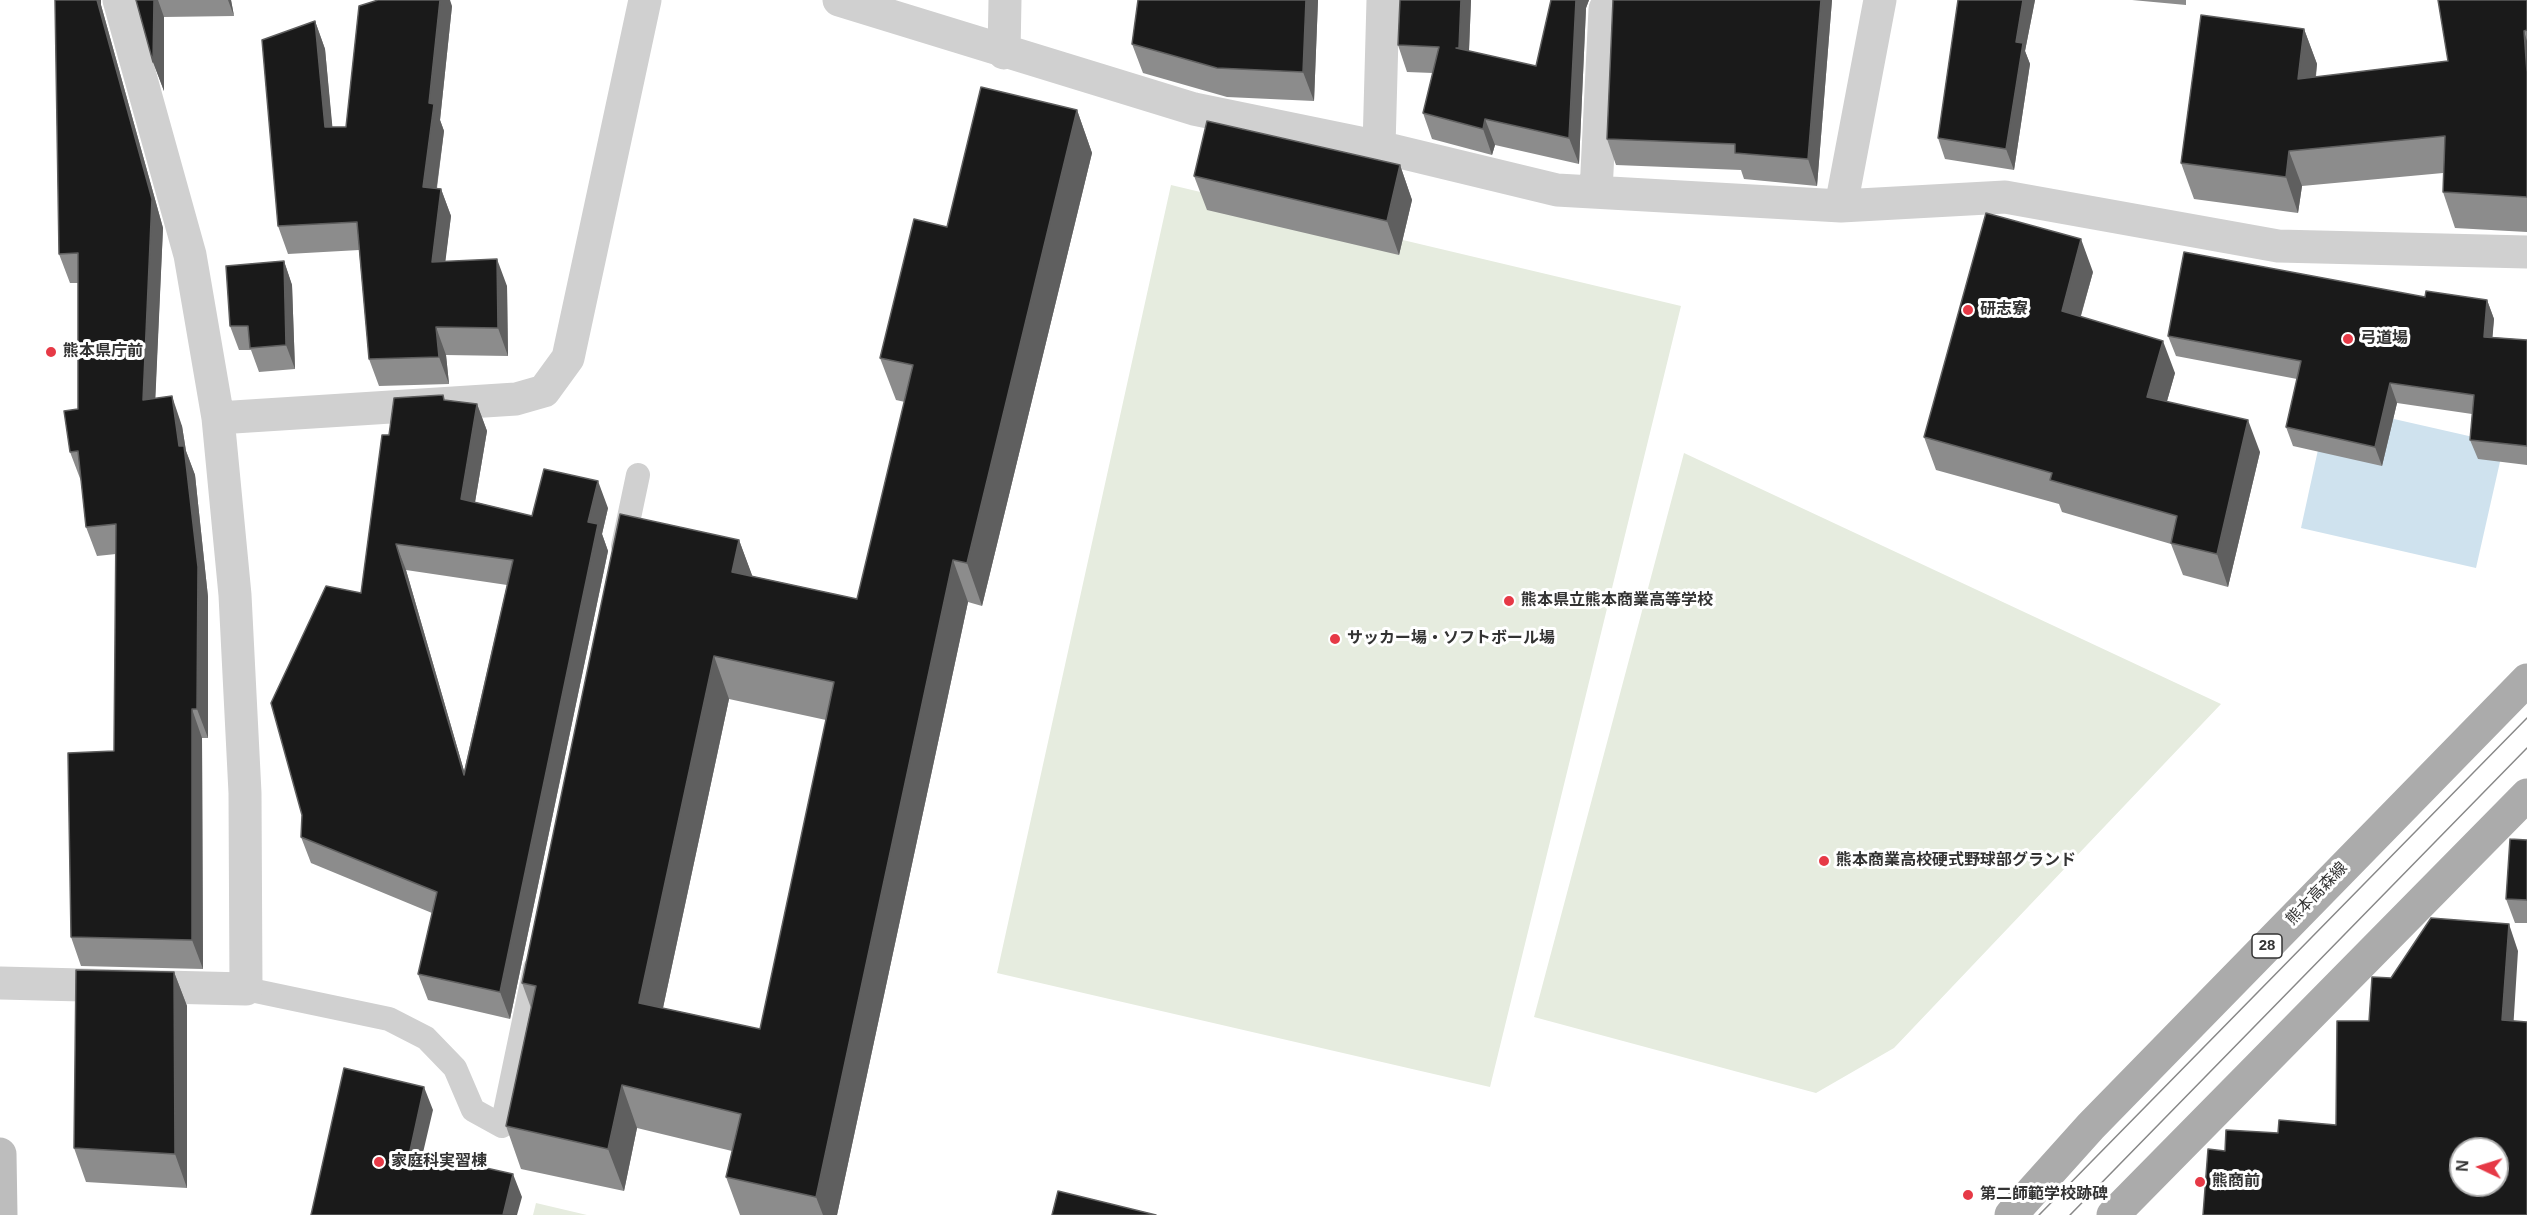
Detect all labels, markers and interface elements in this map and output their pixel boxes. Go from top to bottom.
place label: 研志寮 [1980,300,2028,320]
marker: 研志寮 [1961,303,1975,317]
place label: 弓道場 [2360,329,2408,349]
marker: 弓道場 [2341,332,2355,346]
place label: 熊本県庁前 [63,342,143,362]
marker: 熊本県庁前 [44,345,58,359]
place label: 熊本県立熊本商業高等学校 [1521,591,1713,611]
marker: 熊本県立熊本商業高等学校 [1502,594,1516,608]
place label: サッカー場・ソフトボール場 [1347,629,1555,649]
marker: サッカー場・ソフトボール場 [1328,632,1342,646]
place label: 熊本商業高校硬式野球部グランド [1836,851,2076,871]
marker: 熊本商業高校硬式野球部グランド [1817,854,1831,868]
street label: 熊本高森線 [2282,859,2352,929]
road number: 28 [2252,934,2282,958]
north arrow [2449,1137,2509,1197]
place label: 家庭科実習棟 [391,1152,487,1172]
marker: 家庭科実習棟 [372,1155,386,1169]
text: N [2454,1159,2471,1172]
place label: 熊商前 [2212,1172,2260,1192]
marker: 熊商前 [2193,1175,2207,1189]
place label: 第二師範学校跡碑 [1980,1185,2108,1205]
marker: 第二師範学校跡碑 [1961,1188,1975,1202]

